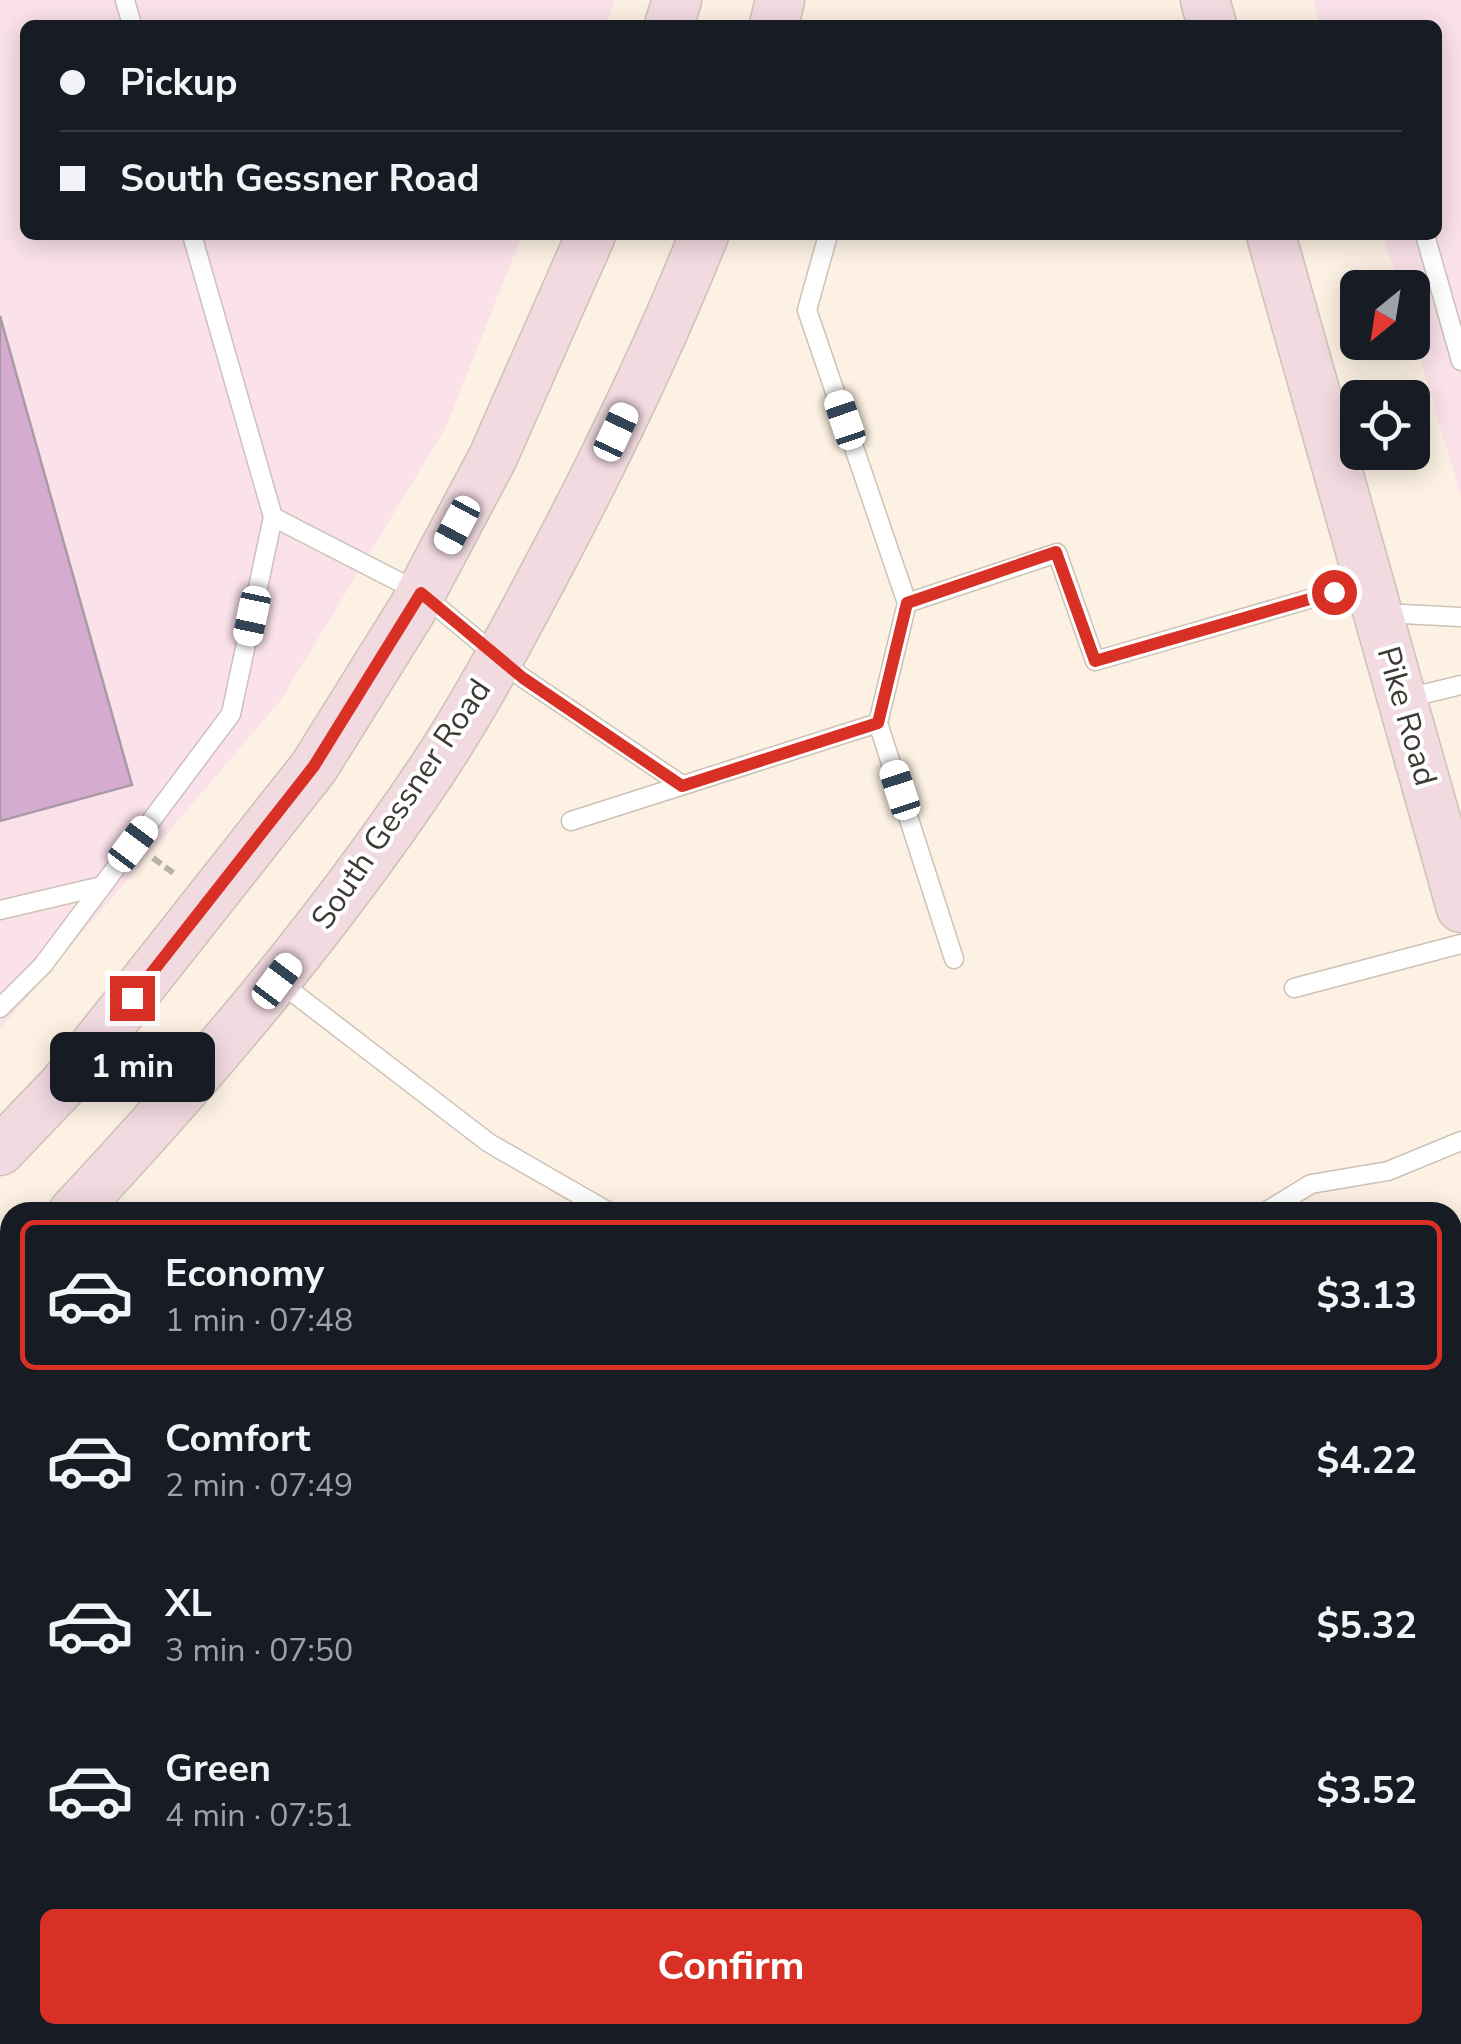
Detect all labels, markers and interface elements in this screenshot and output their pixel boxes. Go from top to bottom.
text: Pickup [120,57,238,108]
text: South Gessner Road [120,153,480,204]
north arrow [1340,270,1430,360]
map controls [1340,270,1430,470]
button: locate [1340,380,1430,470]
car [821,387,869,453]
car [590,398,642,466]
car [430,491,484,559]
route start [1312,570,1357,615]
car [231,584,273,648]
street label: Pike Road [1367,641,1447,791]
street label: South Gessner Road [301,670,501,938]
car [876,757,924,823]
car [103,811,163,877]
car [247,948,307,1014]
route end [110,976,155,1021]
callout: 1 min [49,1033,214,1103]
text: 1 min [91,1045,174,1088]
text: Economy [165,1248,324,1299]
icon: car [45,1250,135,1340]
text: $3.13 [1316,1270,1417,1321]
text: 1 min · 07:48 [165,1299,353,1342]
text: Comfort [165,1413,310,1464]
icon: car [45,1415,135,1505]
text: $4.22 [1316,1435,1417,1486]
text: 2 min · 07:49 [165,1464,353,1507]
text: XL [165,1578,212,1629]
icon: car [45,1580,135,1670]
text: $5.32 [1316,1600,1417,1651]
text: 3 min · 07:50 [165,1629,353,1672]
text: Green [165,1743,271,1794]
icon: car [45,1745,135,1835]
text: $3.52 [1316,1765,1417,1816]
text: 4 min · 07:51 [165,1794,353,1837]
button: Confirm [40,1909,1422,2024]

